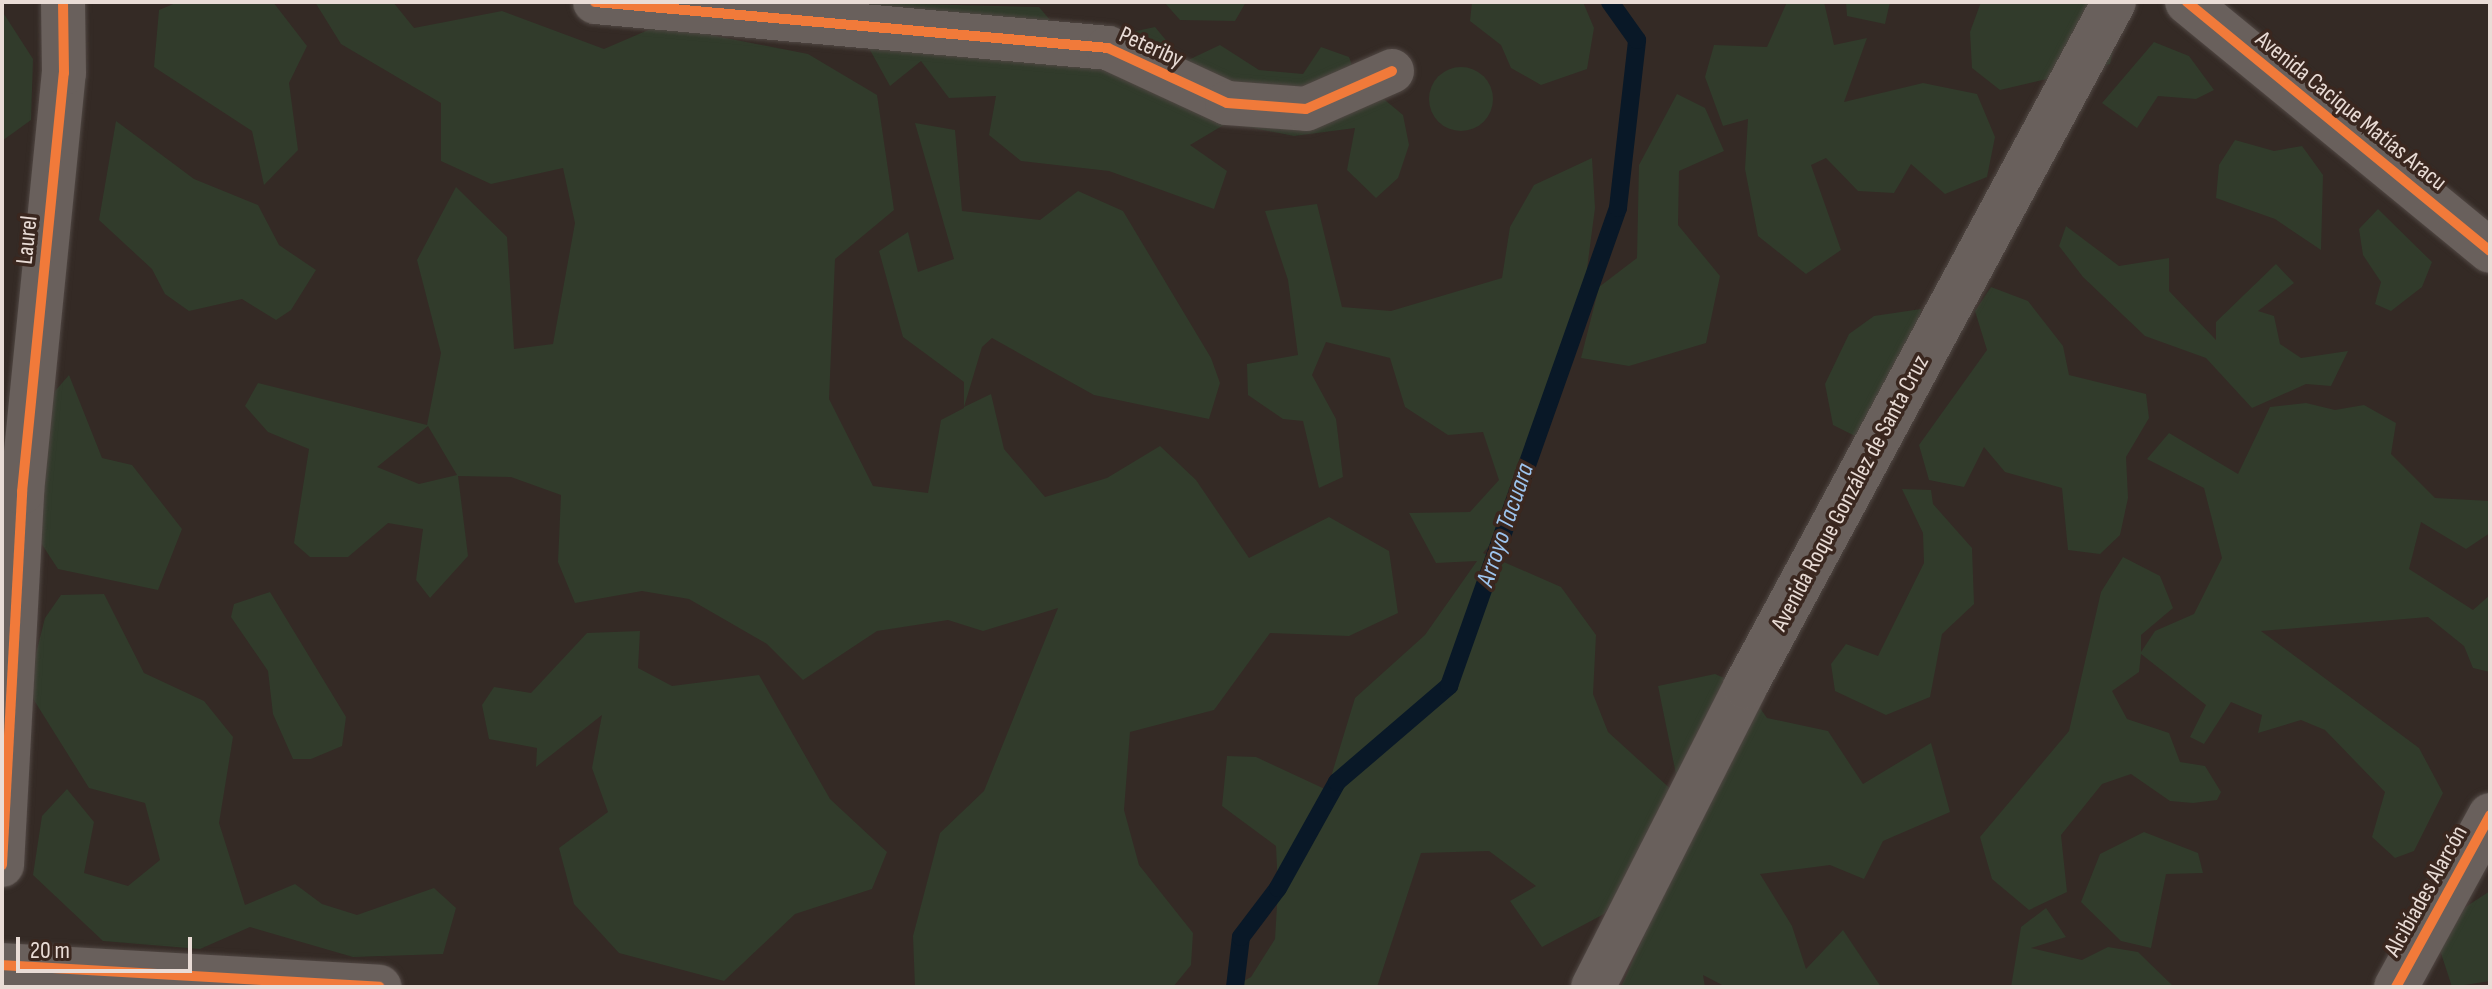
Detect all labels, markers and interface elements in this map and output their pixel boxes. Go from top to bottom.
street label: Peteriby [1115,20,1187,74]
street label: Avenida Cacique Matías Aracu [2250,25,2452,197]
street label: Laurel [10,214,44,266]
street label: Avenida Roque González de Santa Cruz [1765,350,1935,636]
water label: Arroyo Tacuara [1470,459,1542,591]
street label: Alcibíades Alarcón [2378,820,2474,962]
scale bar [20,921,196,971]
text: 20 m [30,936,70,965]

